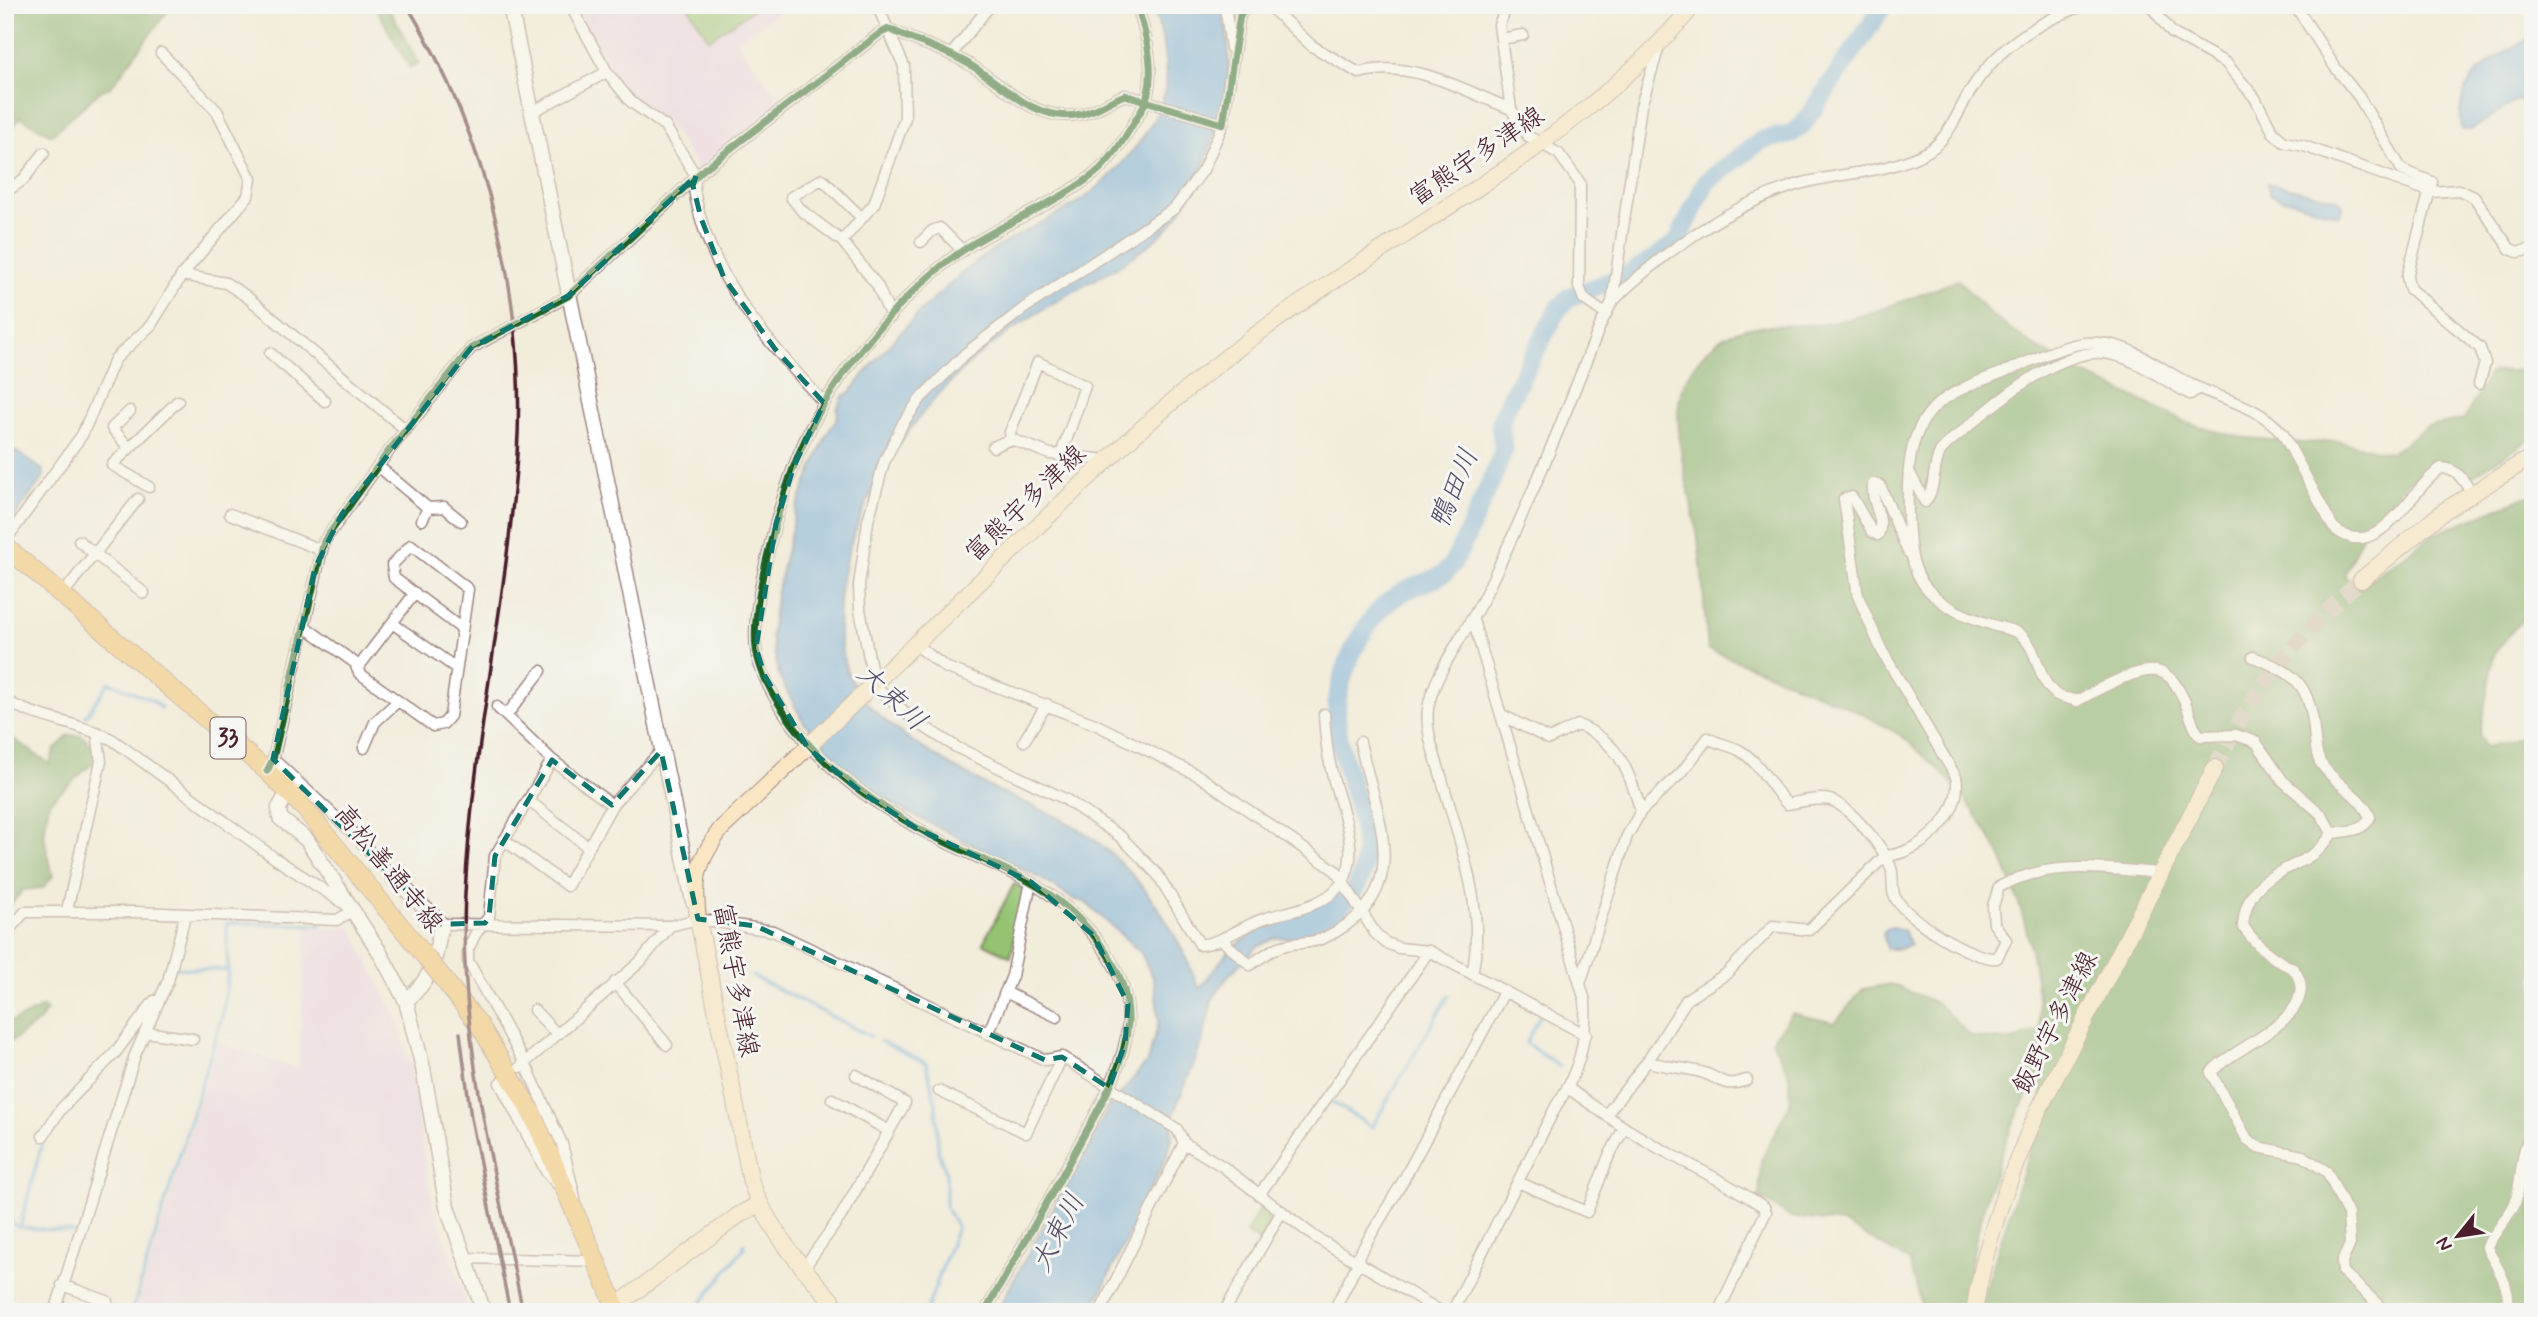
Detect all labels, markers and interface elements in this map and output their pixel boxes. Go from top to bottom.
street label: 富熊宇多津線 [1403,99,1551,215]
street label: 富熊宇多津線 [958,438,1094,570]
water label: 鴨田川 [1422,443,1488,535]
water label: 大束川 [848,656,934,740]
road number: 33 [210,718,246,758]
street label: 高松善通寺線 [326,798,450,940]
street label: 富熊宇多津線 [705,900,765,1060]
street label: 飯野宇多津線 [2005,946,2107,1100]
water label: 大束川 [1023,1187,1095,1279]
north arrow [2422,1202,2492,1272]
text: N [2431,1232,2459,1255]

